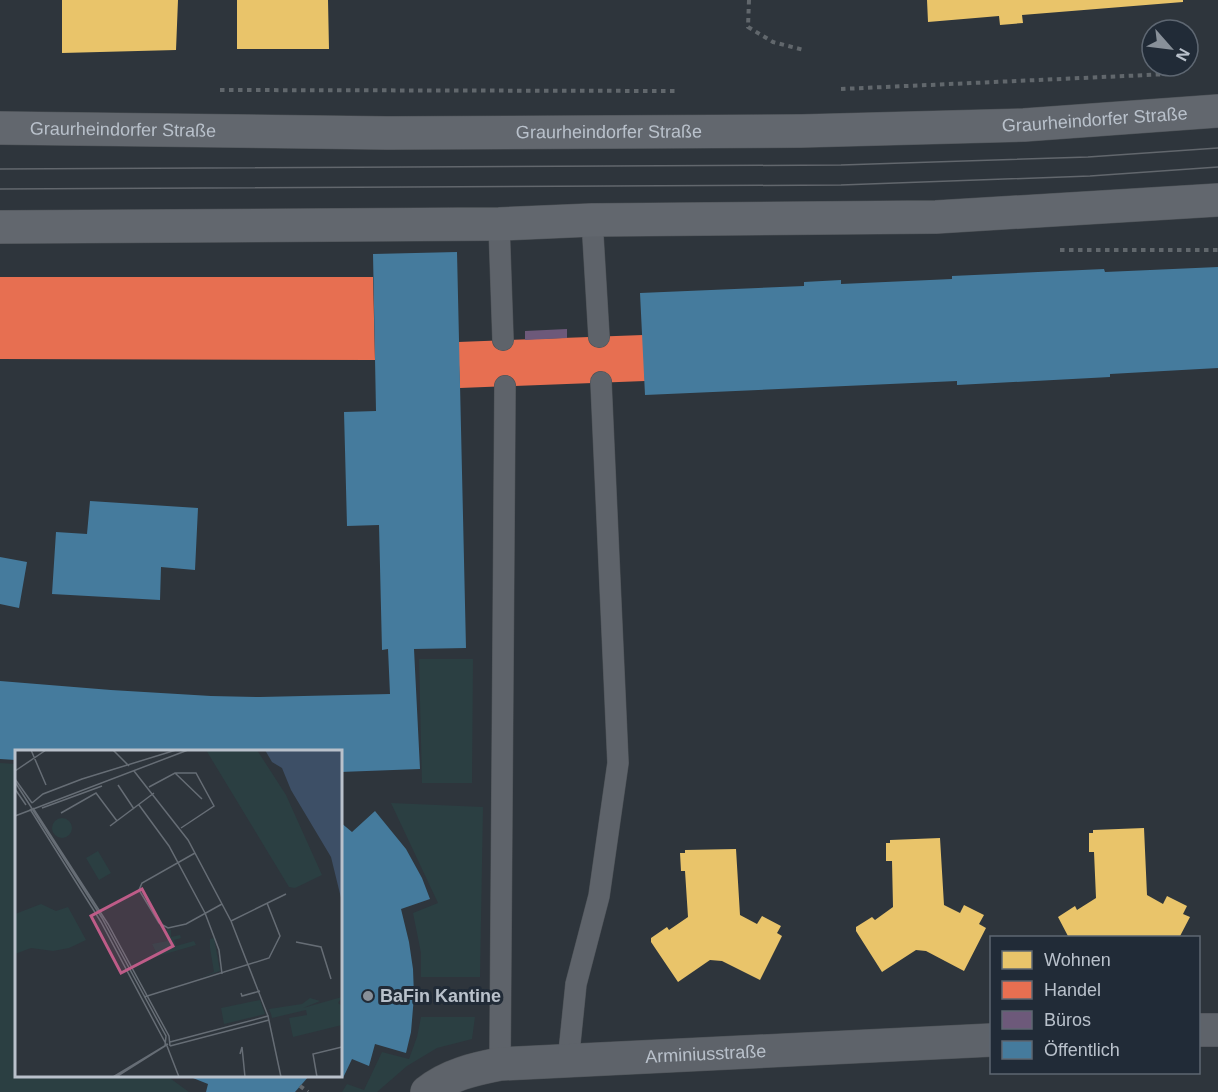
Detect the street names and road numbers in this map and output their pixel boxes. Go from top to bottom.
street label: Graurheindorfer Straße [1002,103,1188,136]
street label: Graurheindorfer Straße [30,118,216,141]
street label: Graurheindorfer Straße [516,121,702,142]
street label: Arminiusstraße [645,1041,767,1067]

